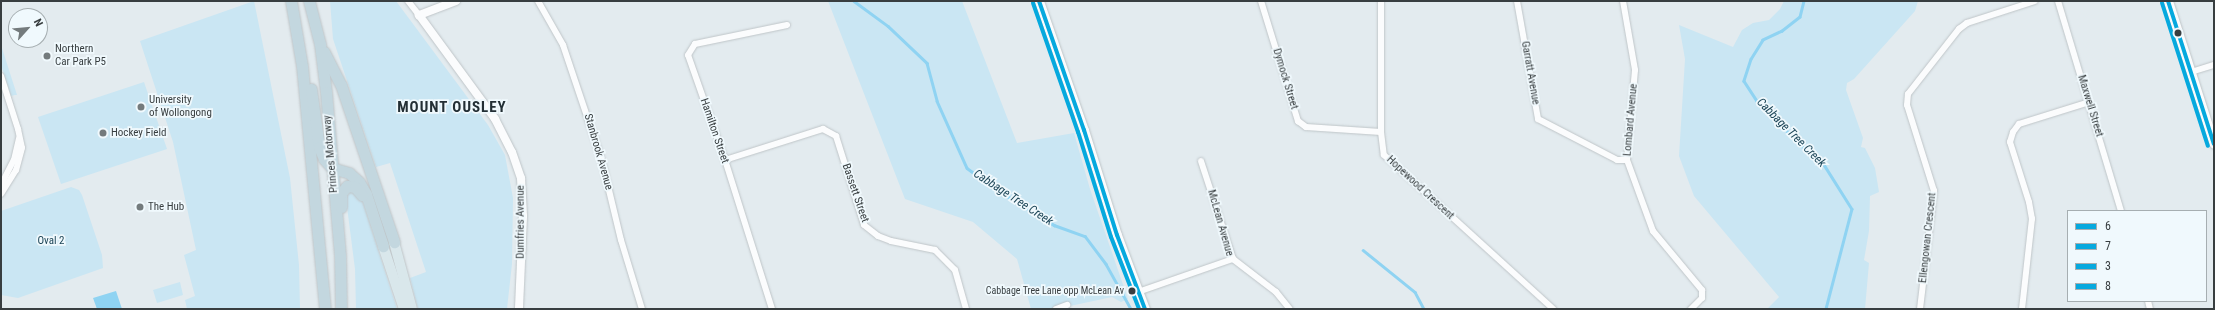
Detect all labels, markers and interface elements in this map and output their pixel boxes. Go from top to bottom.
north arrow [8,8,48,48]
text: N [31,17,46,29]
unlabelled marker [2173,28,2183,38]
street label: Garratt Avenue [1518,40,1542,106]
place label: Northern Car Park P5 [55,43,106,69]
street label: Dymock Street [1269,47,1301,111]
marker: Northern Car Park P5 [42,51,52,61]
street label: Maxwell Street [2074,73,2106,139]
street label: Lombard Avenue [1621,83,1641,157]
place label: University of Wollongong [149,94,212,120]
water label: Cabbage Tree Creek [1753,95,1829,171]
street label: Hamilton Street [697,97,731,165]
district label: MOUNT OUSLEY [397,99,507,117]
marker: University of Wollongong [136,102,146,112]
street label: Stanbrook Avenue [581,112,615,192]
street label: Princes Motorway [321,115,341,193]
place label: Hockey Field [111,126,166,140]
marker: Hockey Field [98,128,108,138]
street label: Hopewood Crescent [1383,153,1457,223]
street label: Bassett Street [839,162,871,224]
water label: Cabbage Tree Creek [970,167,1056,229]
street label: Dumfries Avenue [514,185,528,259]
street label: McLean Avenue [1204,188,1236,258]
street label: Ellengowan Crescent [1917,192,1939,284]
place label: The Hub [148,200,184,214]
marker: The Hub [135,202,145,212]
legend [2067,210,2207,302]
text: 6 [2105,219,2111,233]
park label: Oval 2 [38,234,64,248]
text: 7 [2105,239,2111,253]
text: 3 [2105,259,2111,273]
text: 8 [2105,279,2111,293]
place label: Cabbage Tree Lane opp McLean Av [986,285,1124,297]
marker: Cabbage Tree Lane opp McLean Av [1127,286,1137,296]

